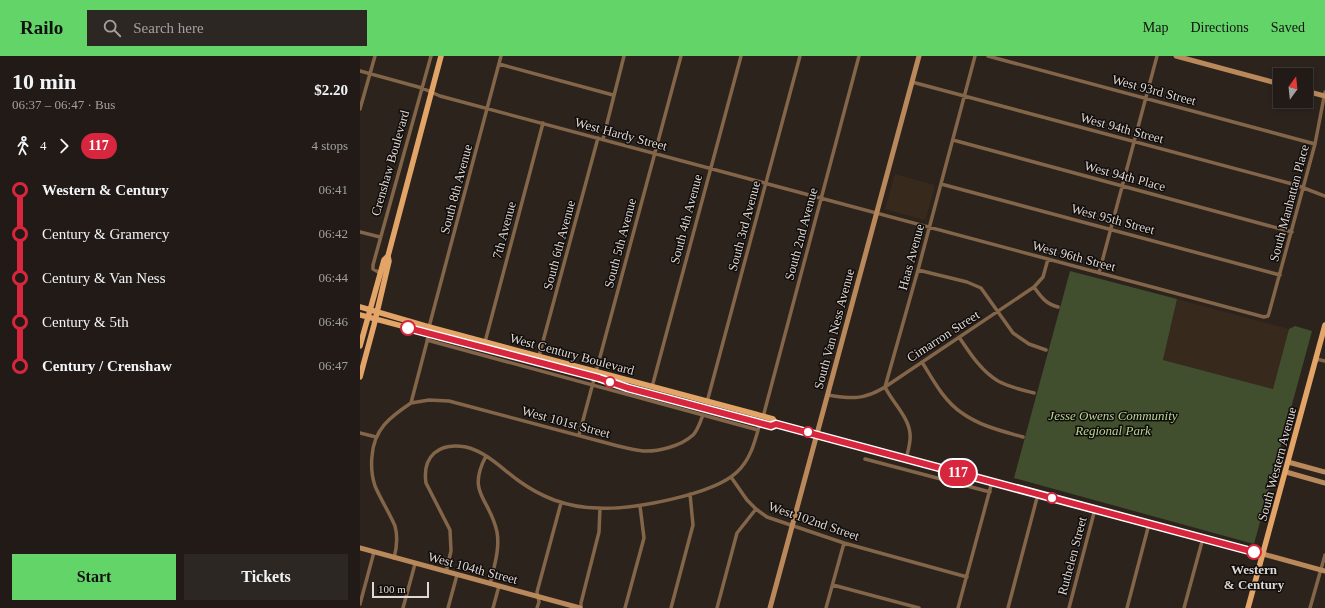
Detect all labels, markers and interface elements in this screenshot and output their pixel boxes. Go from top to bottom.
search box [87,10,367,46]
text: Railo [20,17,63,38]
icon: search [101,17,123,39]
text: Search here [133,20,204,36]
text: Map [1143,20,1168,35]
text: Directions [1190,20,1249,35]
text: Saved [1271,20,1305,35]
north arrow [1273,68,1313,108]
map controls [1273,68,1313,108]
text: 10 min [12,69,76,94]
street label: West 93rd Street [1110,72,1198,109]
text: $2.20 [314,82,348,98]
text: 06:37 – 06:47 · Bus [12,97,115,112]
street label: Crenshaw Boulevard [368,108,412,218]
street label: West 94th Street [1079,110,1166,146]
street label: West Hardy Street [573,114,669,154]
icon: walk [12,135,34,157]
icon: forward [53,135,75,157]
text: 4 [40,138,47,153]
text: 117 [89,138,109,153]
text: 4 stops [312,138,348,153]
street label: South 8th Avenue [437,142,475,235]
street label: South Manhattan Place [1266,143,1312,263]
street label: West 94th Place [1083,158,1167,194]
street label: South 4th Avenue [667,172,705,265]
street label: South 3rd Avenue [725,179,763,273]
text: Western & Century [42,182,169,198]
text: 06:41 [318,182,348,197]
street label: South 2nd Avenue [781,186,821,282]
street label: South 5th Avenue [601,196,639,289]
street label: South 6th Avenue [540,198,578,291]
street label: 7th Avenue [489,200,519,260]
street label: West 95th Street [1070,201,1157,237]
street label: Haas Avenue [895,222,927,292]
text: Century & Gramercy [42,226,169,242]
text: 06:42 [318,226,348,241]
street label: West 96th Street [1031,238,1118,274]
street label: South Van Ness Avenue [811,267,857,391]
text: Century & Van Ness [42,270,165,286]
text: 06:44 [318,270,348,285]
street label: Cimarron Street [904,307,982,365]
text: Century & 5th [42,314,129,330]
text: 06:46 [318,314,348,329]
unlabelled marker [400,320,416,336]
street label: West Century Boulevard [508,330,636,378]
text: Century / Crenshaw [42,358,172,374]
text: 06:47 [318,358,348,373]
unlabelled marker [604,376,616,388]
street label: West 101st Street [520,403,612,441]
street label: South Western Avenue [1255,405,1300,523]
park label: Jesse Owens Community Regional Park [1048,408,1178,438]
unlabelled marker [802,426,814,438]
line badge: 117 [935,460,981,486]
text: 117 [948,465,968,480]
unlabelled marker [1046,492,1058,504]
street label: West 102nd Street [767,498,862,544]
street label: Ruthelen Street [1054,515,1090,597]
marker: Western & Century [1246,544,1262,560]
street label: West 104th Street [427,549,520,587]
button: Start [12,554,176,600]
button: Tickets [184,554,348,600]
place label: Western & Century [1224,562,1285,592]
scale bar [372,580,429,599]
text: 100 m [378,583,406,595]

